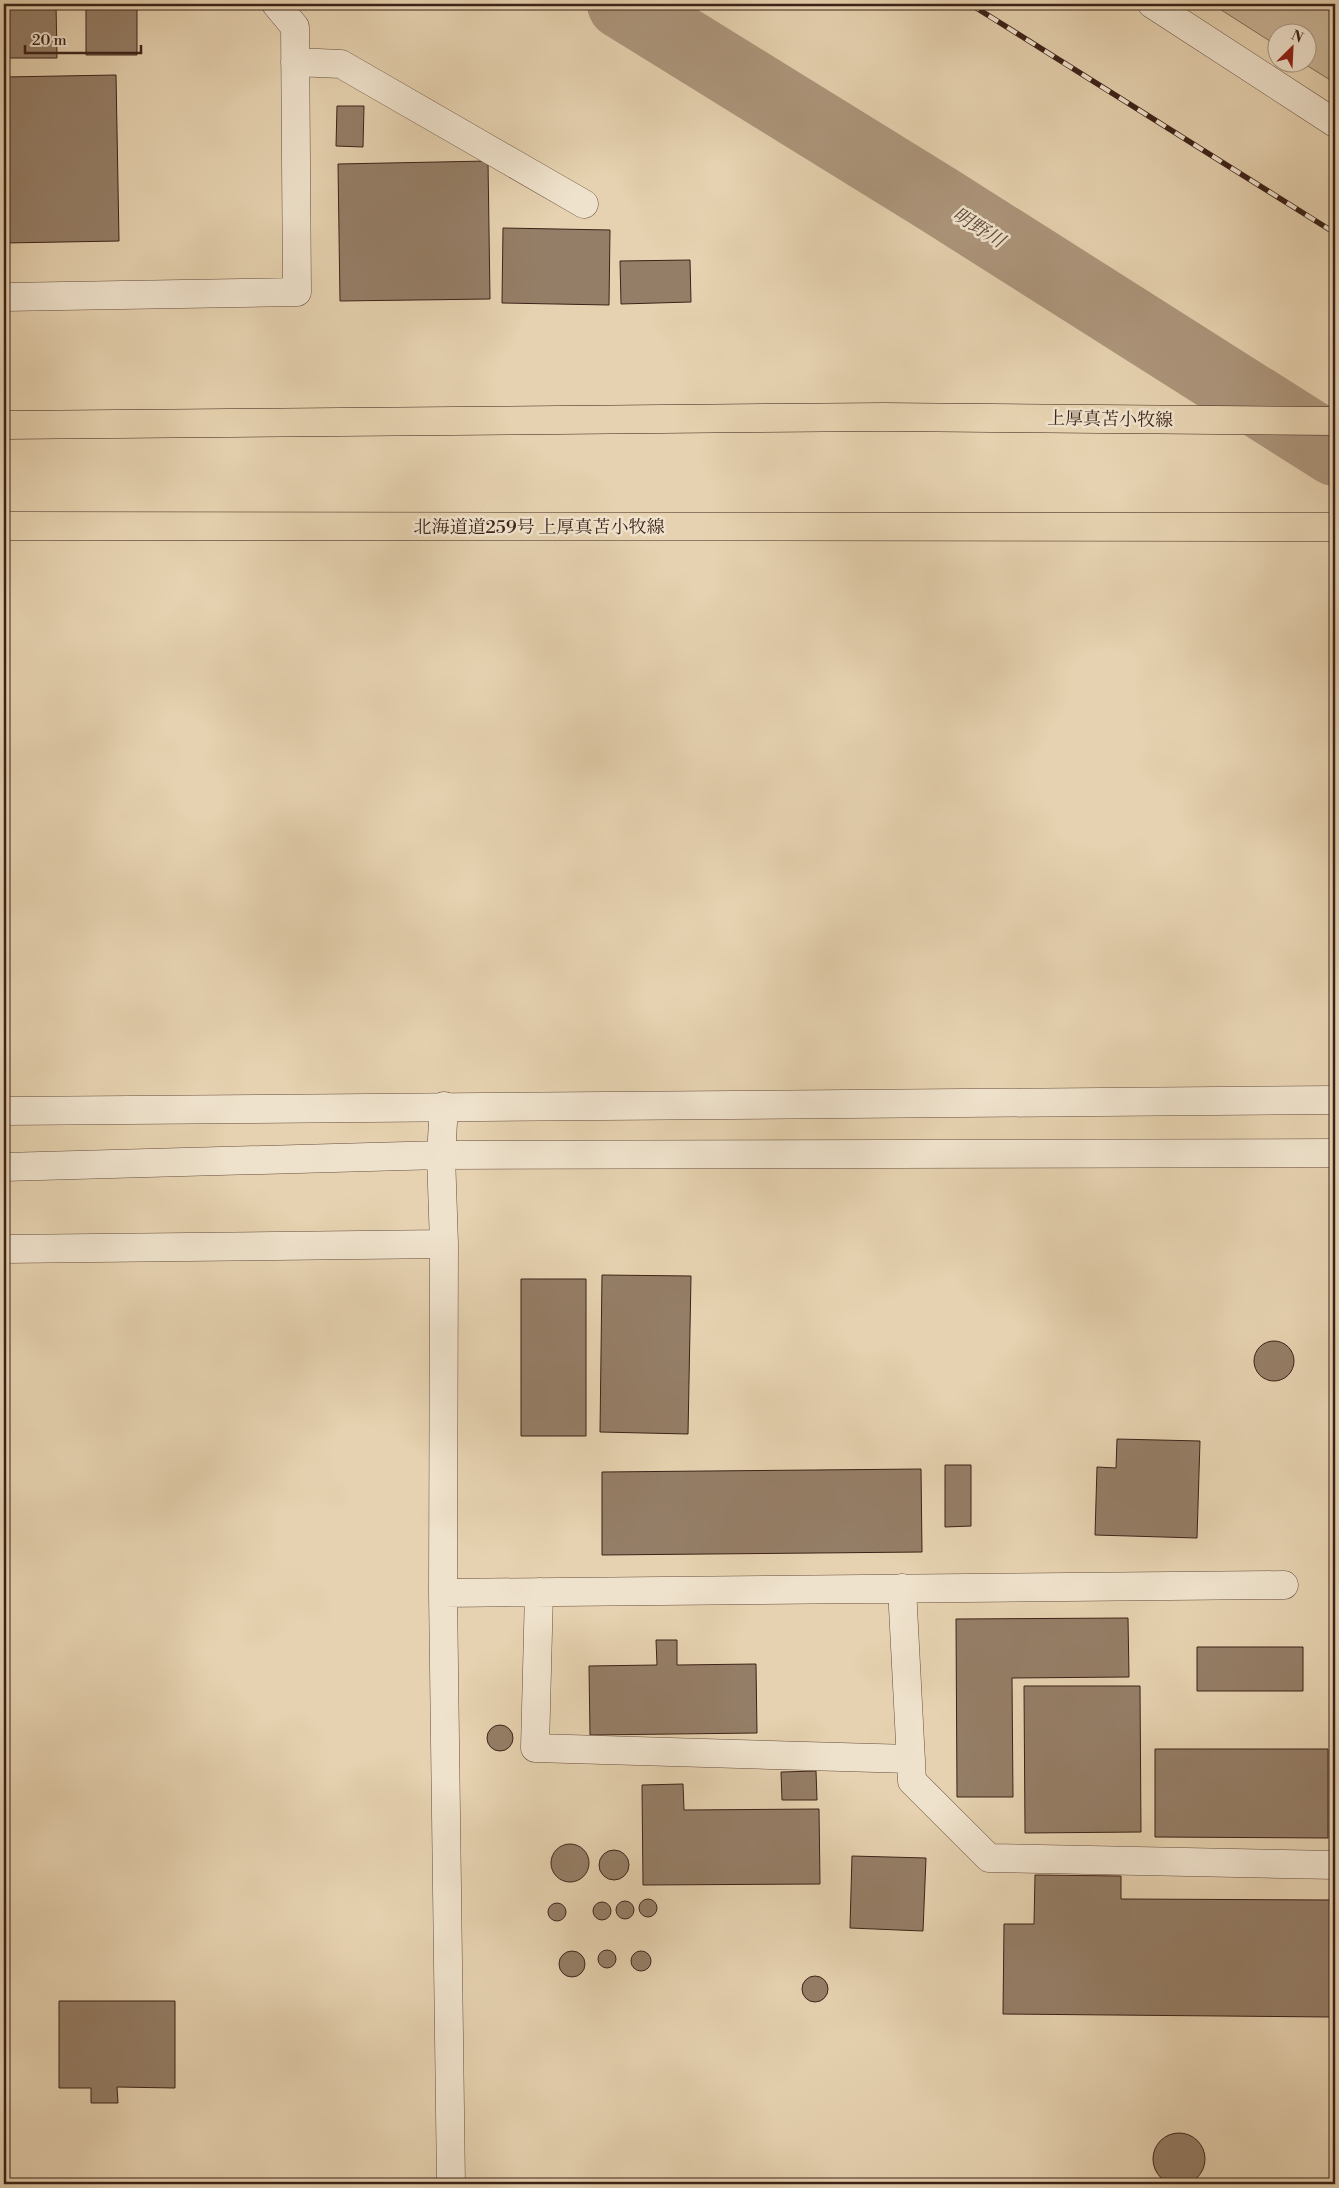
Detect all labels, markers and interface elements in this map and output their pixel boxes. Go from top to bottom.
scale bar [25,22,141,54]
north arrow [1266,22,1316,72]
text: N [1288,27,1306,48]
text: 20 m [32,31,67,50]
water label: 明野川 [948,203,1011,254]
street label: 上厚真苫小牧線 [1047,407,1173,432]
street label: 北海道道259号 上厚真苫小牧線 [414,516,664,539]

